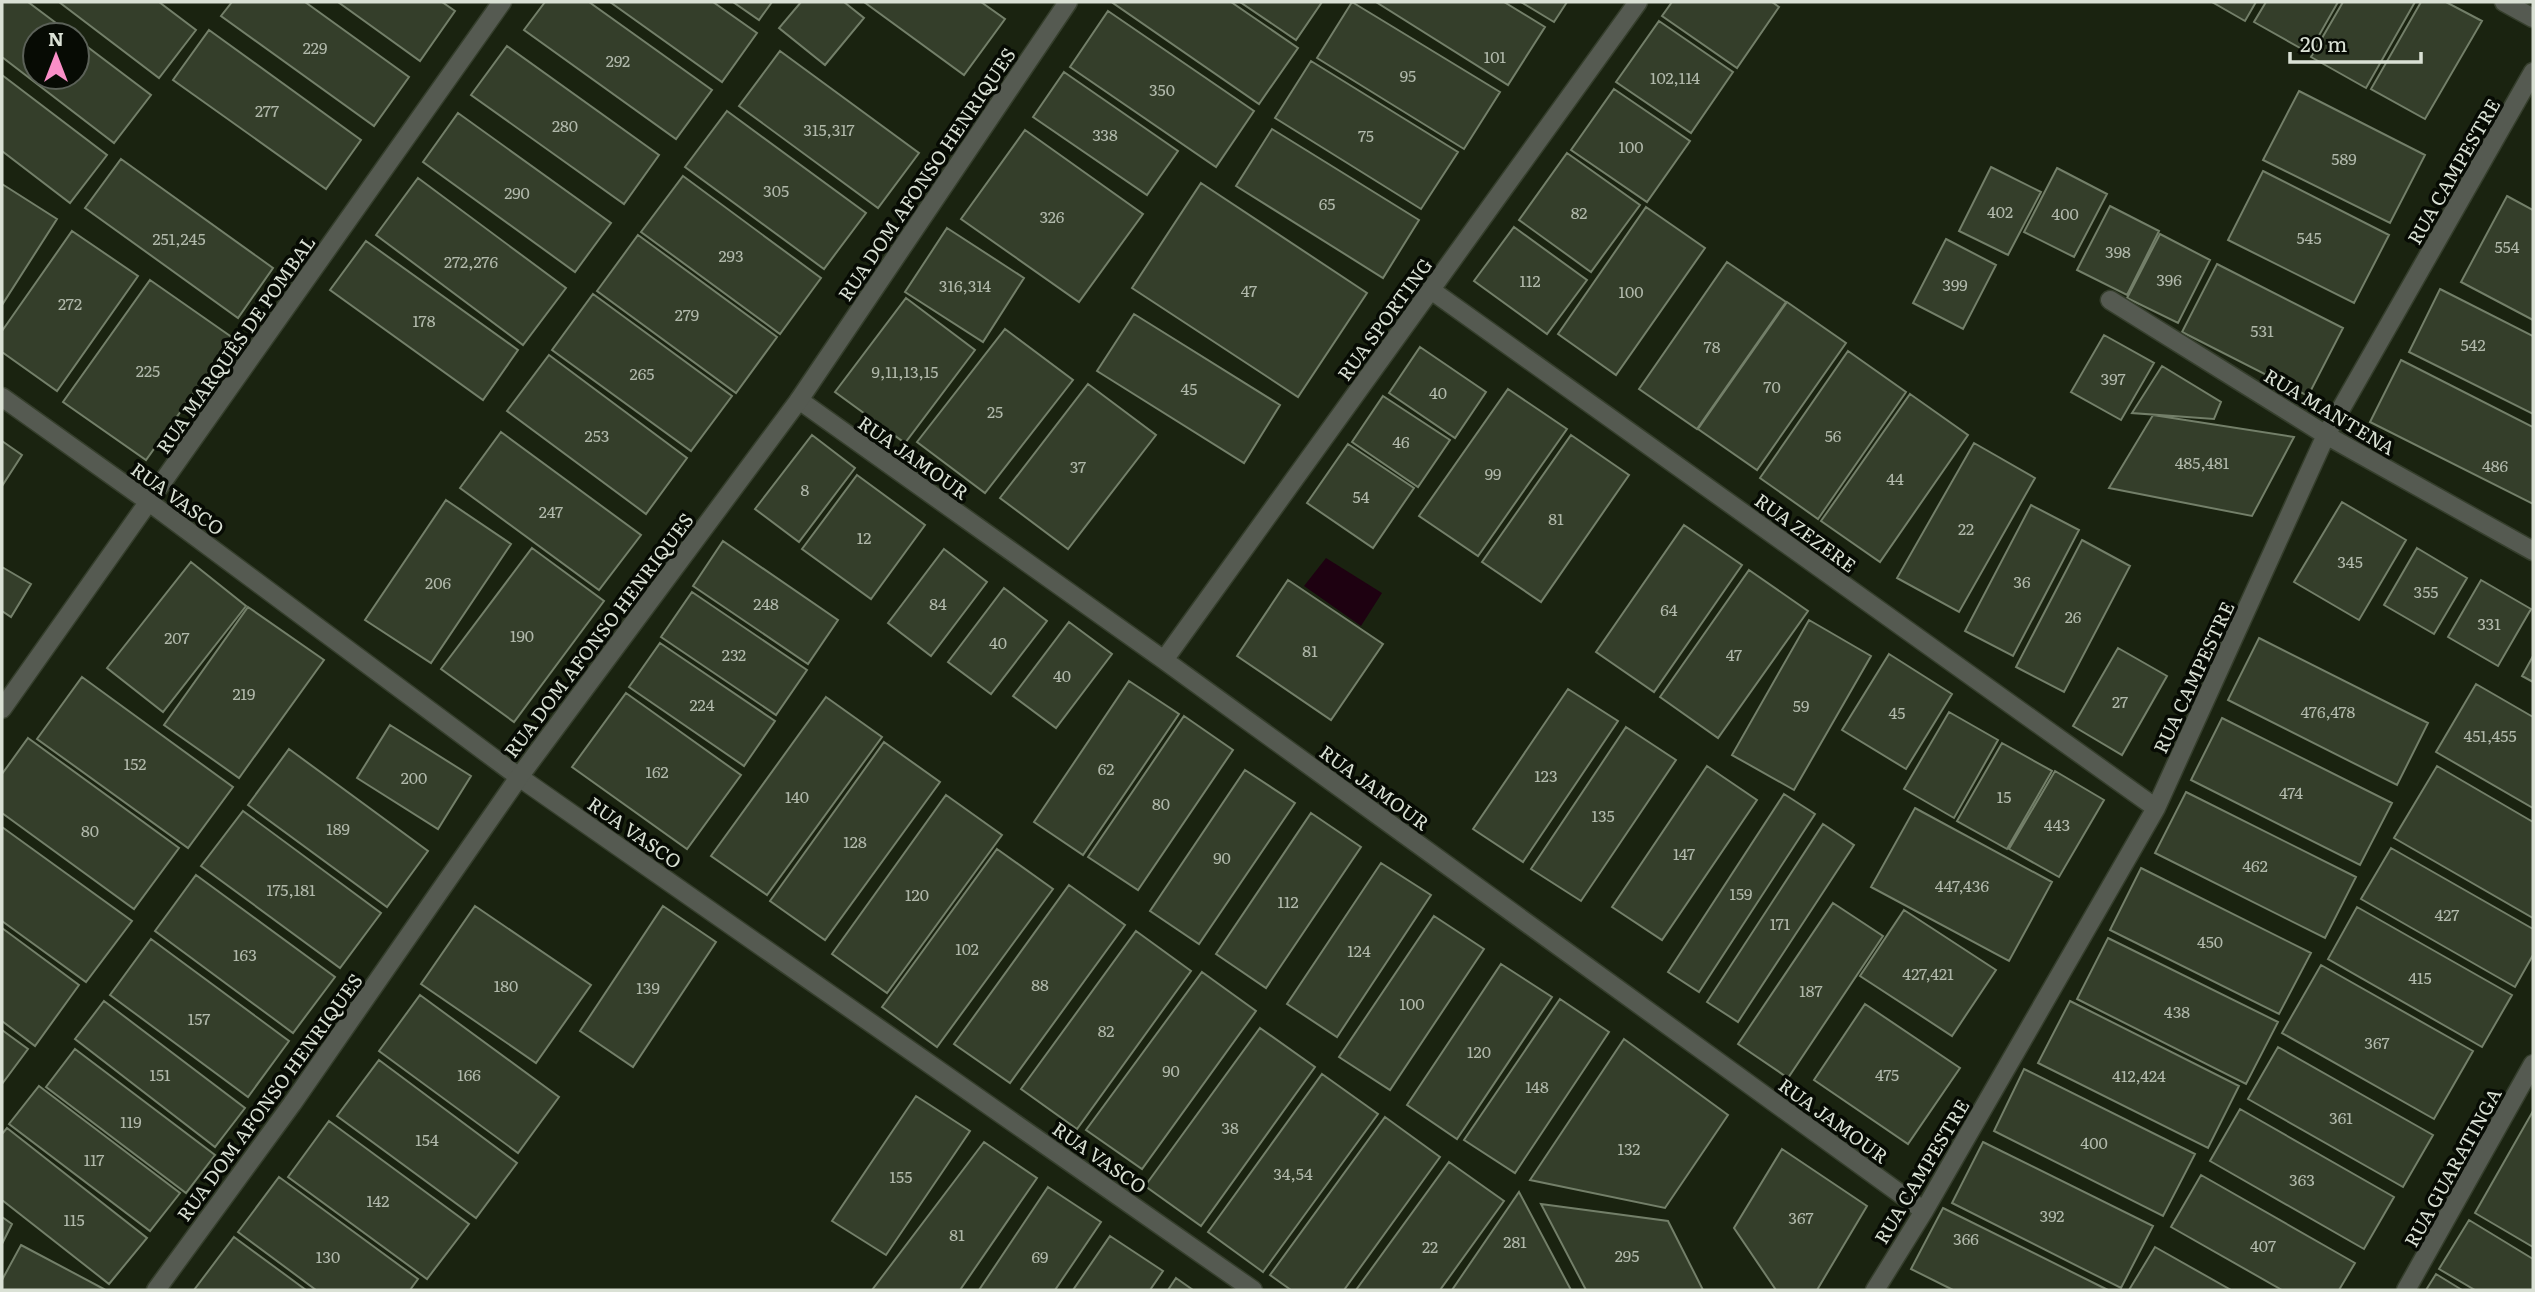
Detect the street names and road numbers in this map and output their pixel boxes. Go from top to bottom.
street label: RUA DOM AFONSO HENRIQUES [831,42,1021,306]
street label: RUA CAMPESTRE [2400,93,2506,249]
street label: RUA MARQUÊS DE POMBAL [149,229,321,459]
street label: RUA SPORTING [1330,252,1438,386]
street label: RUA MANTENA [2259,361,2401,461]
street label: RUA JAMOUR [853,408,975,506]
street label: RUA VASCO [126,455,230,541]
street label: RUA ZEZERE [1749,486,1863,578]
street label: RUA DOM AFONSO HENRIQUES [497,507,699,763]
street label: RUA CAMPESTRE [2146,596,2240,758]
street label: RUA JAMOUR [1314,738,1436,837]
street label: RUA VASCO [582,789,688,875]
street label: RUA DOM AFONSO HENRIQUES [170,967,368,1227]
street label: RUA JAMOUR [1773,1071,1895,1170]
street label: RUA GUARATINGA [2397,1082,2507,1252]
street label: RUA CAMPESTRE [1867,1093,1975,1249]
street label: RUA VASCO [1047,1114,1153,1200]

